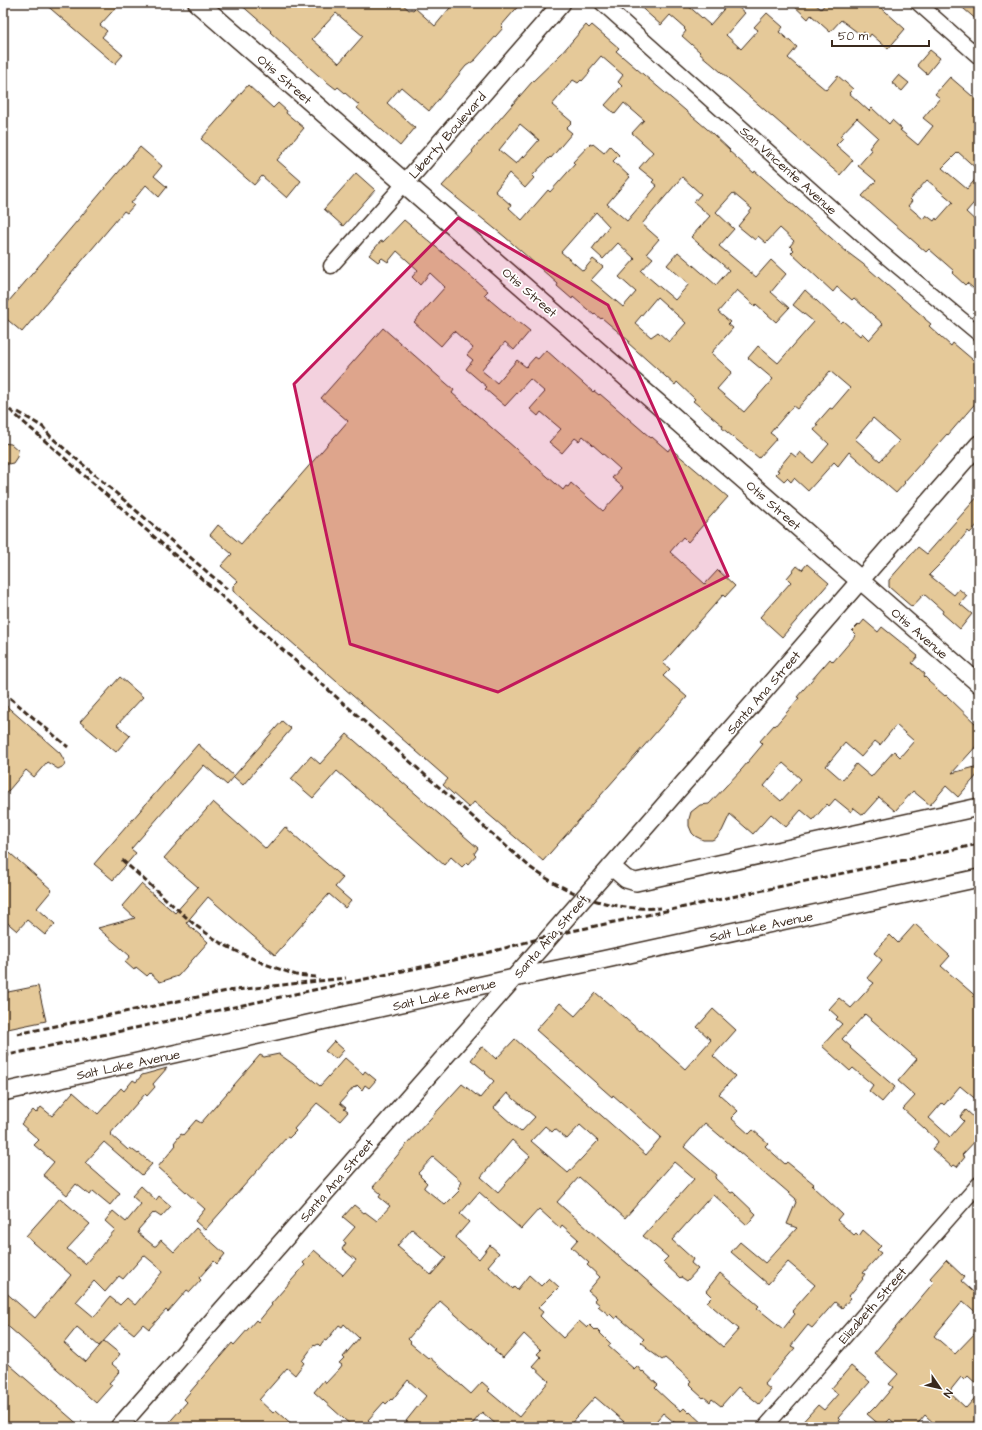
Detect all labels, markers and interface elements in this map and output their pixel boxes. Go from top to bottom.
scale bar [832,22,929,48]
text: 50 m [838,28,869,45]
street label: Otis Street [253,51,316,109]
street label: Liberty Boulevard [405,88,491,184]
street label: San Vincente Avenue [736,122,841,219]
street label: Otis Street [498,264,561,322]
street label: Otis Street [742,477,805,535]
street label: Otis Avenue [887,604,952,663]
street label: Santa Ana Street [722,646,806,738]
street label: Santa Ana Street [509,890,593,982]
street label: Salt Lake Avenue [708,907,815,947]
street label: Salt Lake Avenue [391,974,498,1016]
street label: Salt Lake Avenue [75,1045,182,1085]
street label: Santa Ana Street [295,1134,379,1226]
street label: Elizabeth Street [834,1263,912,1348]
north arrow [920,1368,960,1408]
text: N [940,1386,956,1400]

